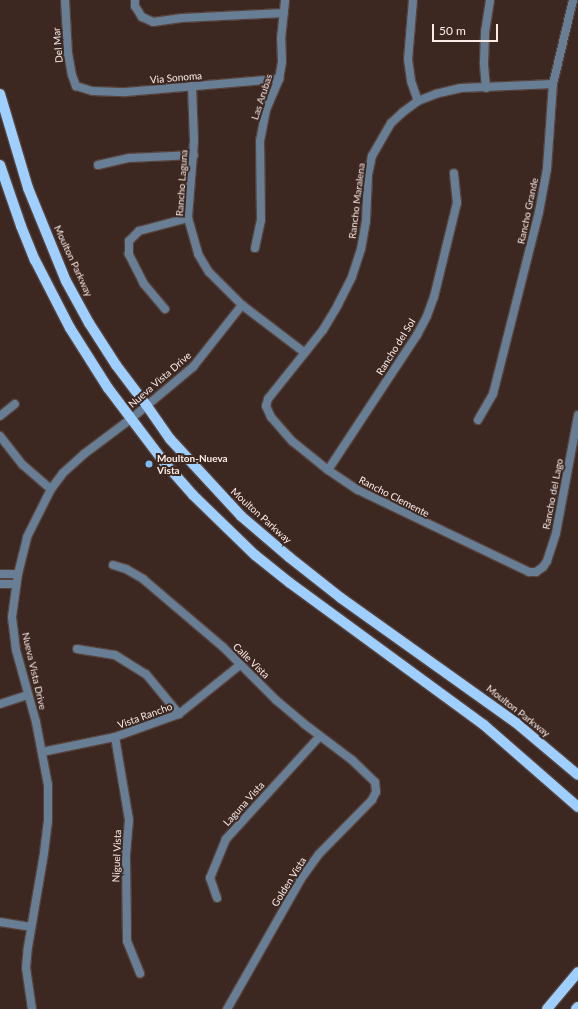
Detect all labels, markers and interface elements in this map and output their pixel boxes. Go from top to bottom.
scale bar [434,16,500,42]
text: 50 m [439,23,466,38]
street label: Del Mar [50,27,66,63]
street label: Via Sonoma [149,70,203,86]
street label: Las Arubas [249,72,275,122]
street label: Rancho Laguna [174,149,190,217]
street label: Rancho Maralena [346,162,368,240]
street label: Rancho Grande [515,177,541,245]
street label: Moulton Parkway [51,223,95,299]
street label: Rancho del Sol [374,316,418,378]
street label: Nueva Vista Drive [126,349,194,411]
place label: Moulton-Nueva Vista [157,452,228,476]
street label: Rancho del Lago [540,458,566,530]
marker: Moulton-Nueva Vista [144,459,154,469]
street label: Rancho Clemente [357,474,431,520]
street label: Moulton Parkway [228,486,294,546]
street label: Nueva Vista Drive [19,631,49,711]
street label: Calle Vista [230,641,272,681]
street label: Moulton Parkway [484,682,552,740]
street label: Vista Rancho [116,701,174,731]
street label: Laguna Vista [221,779,267,829]
street label: Niguel Vista [110,829,124,883]
street label: Golden Vista [269,855,309,909]

